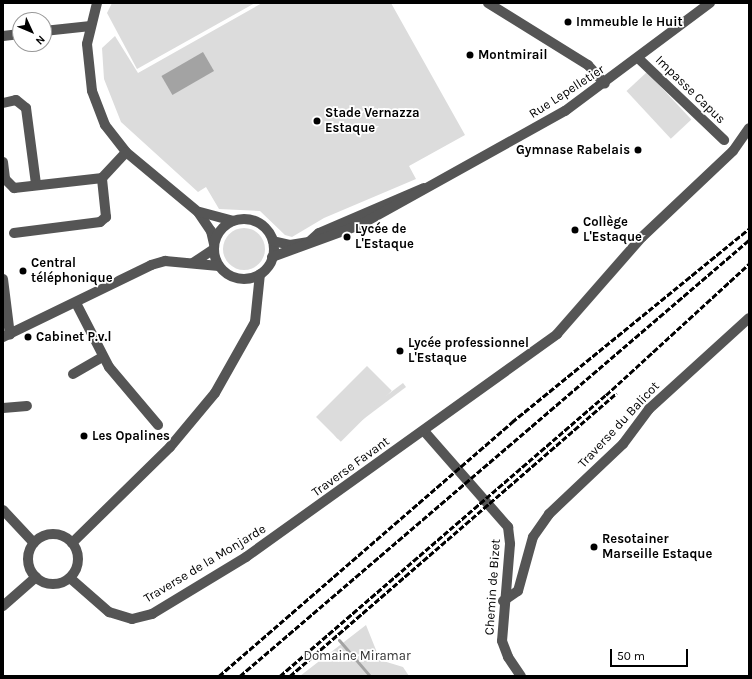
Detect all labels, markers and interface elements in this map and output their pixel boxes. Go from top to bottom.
north arrow [12,12,52,52]
place label: Immeuble le Huit [576,14,683,30]
marker: Immeuble le Huit [563,17,573,27]
text: N [33,33,48,47]
place label: Montmirail [478,47,547,63]
marker: Montmirail [465,50,475,60]
street label: Impasse Capus [652,53,728,127]
street label: Rue Lepelletier [526,62,608,122]
place label: Stade Vernazza Estaque [325,106,420,137]
marker: Stade Vernazza Estaque [312,116,322,126]
place label: Gymnase Rabelais [516,142,630,158]
marker: Gymnase Rabelais [633,145,643,155]
place label: Collège L'Estaque [583,215,642,246]
place label: Lycée de L'Estaque [355,222,414,253]
marker: Collège L'Estaque [570,225,580,235]
marker: Lycée de L'Estaque [342,232,352,242]
place label: Central téléphonique [31,256,113,287]
marker: Central téléphonique [18,266,28,276]
place label: Cabinet P.v.l [36,329,111,345]
marker: Cabinet P.v.l [23,332,33,342]
place label: Lycée professionnel L'Estaque [408,336,529,367]
marker: Lycée professionnel L'Estaque [395,346,405,356]
street label: Traverse du Balicot [575,379,663,471]
place label: Les Opalines [92,428,170,444]
marker: Les Opalines [79,431,89,441]
street label: Traverse Favant [309,434,393,500]
street label: Traverse de la Monjarde [141,521,269,607]
place label: Resotainer Marseille Estaque [602,532,712,563]
street label: Chemin de Bizet [482,538,504,636]
marker: Resotainer Marseille Estaque [589,542,599,552]
scale bar [612,641,690,667]
park label: Domaine Miramar [303,648,411,664]
text: 50 m [617,649,645,663]

